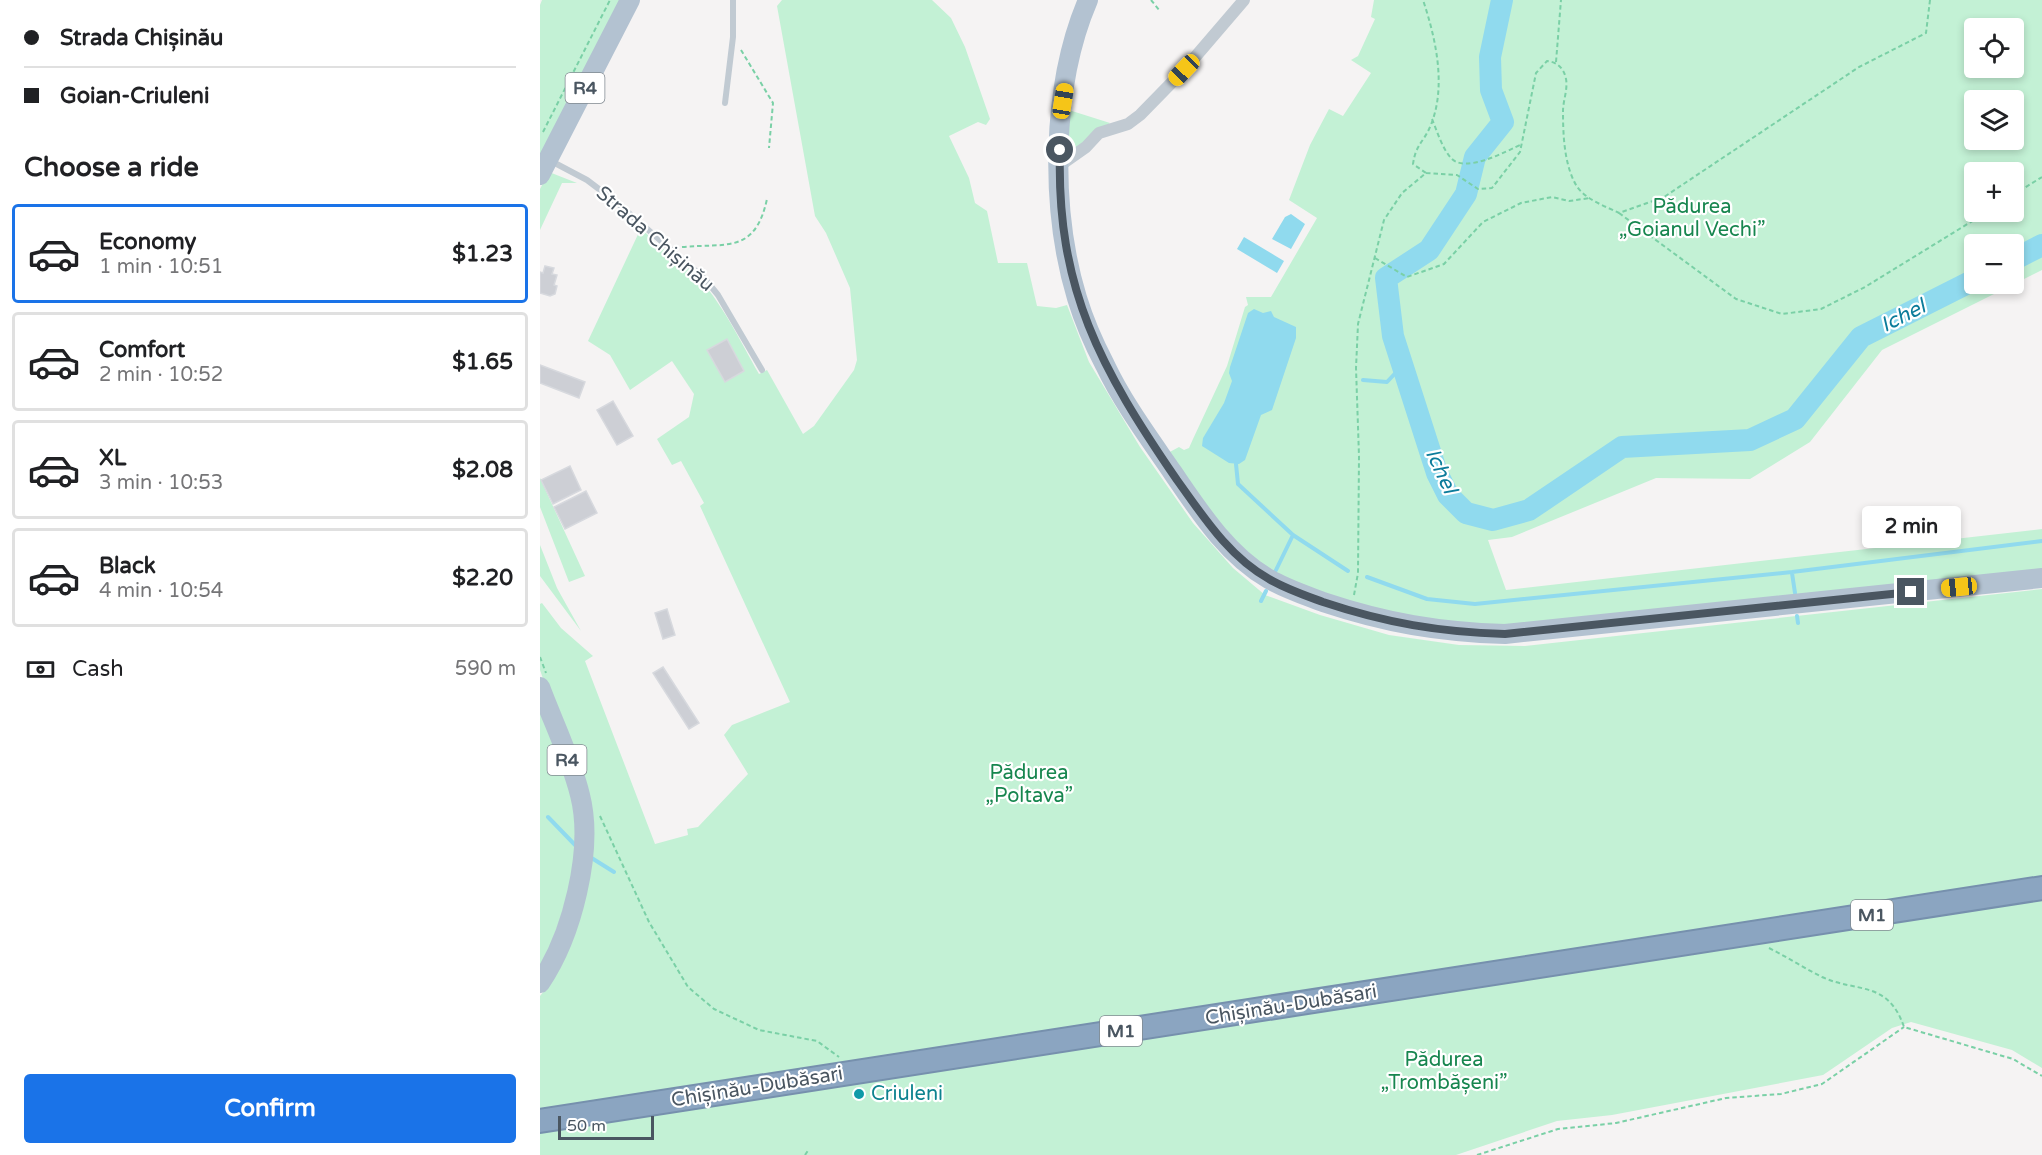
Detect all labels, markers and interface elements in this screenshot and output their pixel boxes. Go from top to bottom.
map controls [1964,18,2024,294]
button: locate [1964,18,2024,78]
text: Strada Chișinău [60,25,224,51]
car [1165,51,1203,89]
road number: R4 [566,73,604,103]
car [1051,82,1075,120]
text: Goian-Criuleni [60,83,210,109]
button: layers [1964,90,2024,150]
route start [1046,136,1073,163]
text: Choose a ride [24,151,199,184]
button: + [1964,162,2024,222]
street label: Strada Chișinău [591,181,719,297]
park label: Pădurea „Goianul Vechi” [1619,195,1765,242]
icon: car [27,227,81,281]
text: Economy [99,229,196,255]
button: − [1964,234,2024,294]
text: $1.23 [452,241,513,267]
text: 1 min · 10:51 [99,255,223,279]
water label: Ichel [1876,293,1932,338]
icon: car [27,335,81,389]
text: Comfort [99,337,185,363]
text: $1.65 [452,349,513,375]
text: 2 min · 10:52 [99,363,223,387]
icon: car [27,443,81,497]
text: XL [99,445,126,471]
water label: Ichel [1420,445,1463,500]
text: $2.08 [452,457,513,483]
text: 3 min · 10:53 [99,471,223,495]
callout: 2 min [1862,505,1960,547]
text: 2 min [1885,515,1938,539]
icon: car [27,551,81,605]
text: Black [99,553,156,579]
text: $2.20 [452,565,513,591]
car [1940,576,1978,598]
route end [1897,578,1924,605]
text: 4 min · 10:54 [99,579,223,603]
icon: cash [24,653,57,686]
text: Cash [72,656,124,682]
text: 590 m [455,657,516,681]
road number: R4 [548,745,586,775]
park label: Pădurea „Poltava” [985,761,1073,808]
road number: M1 [1851,900,1893,930]
street label: Chișinău-Dubăsari [1203,980,1379,1030]
road number: M1 [1100,1016,1142,1046]
park label: Pădurea „Trombășeni” [1380,1048,1508,1095]
street label: Chișinău-Dubăsari [669,1062,845,1112]
button: Confirm [24,1074,516,1143]
place label: Criuleni [871,1082,943,1106]
marker: Criuleni [852,1087,866,1101]
scale bar [558,1113,654,1140]
text: 50 m [567,1116,606,1136]

